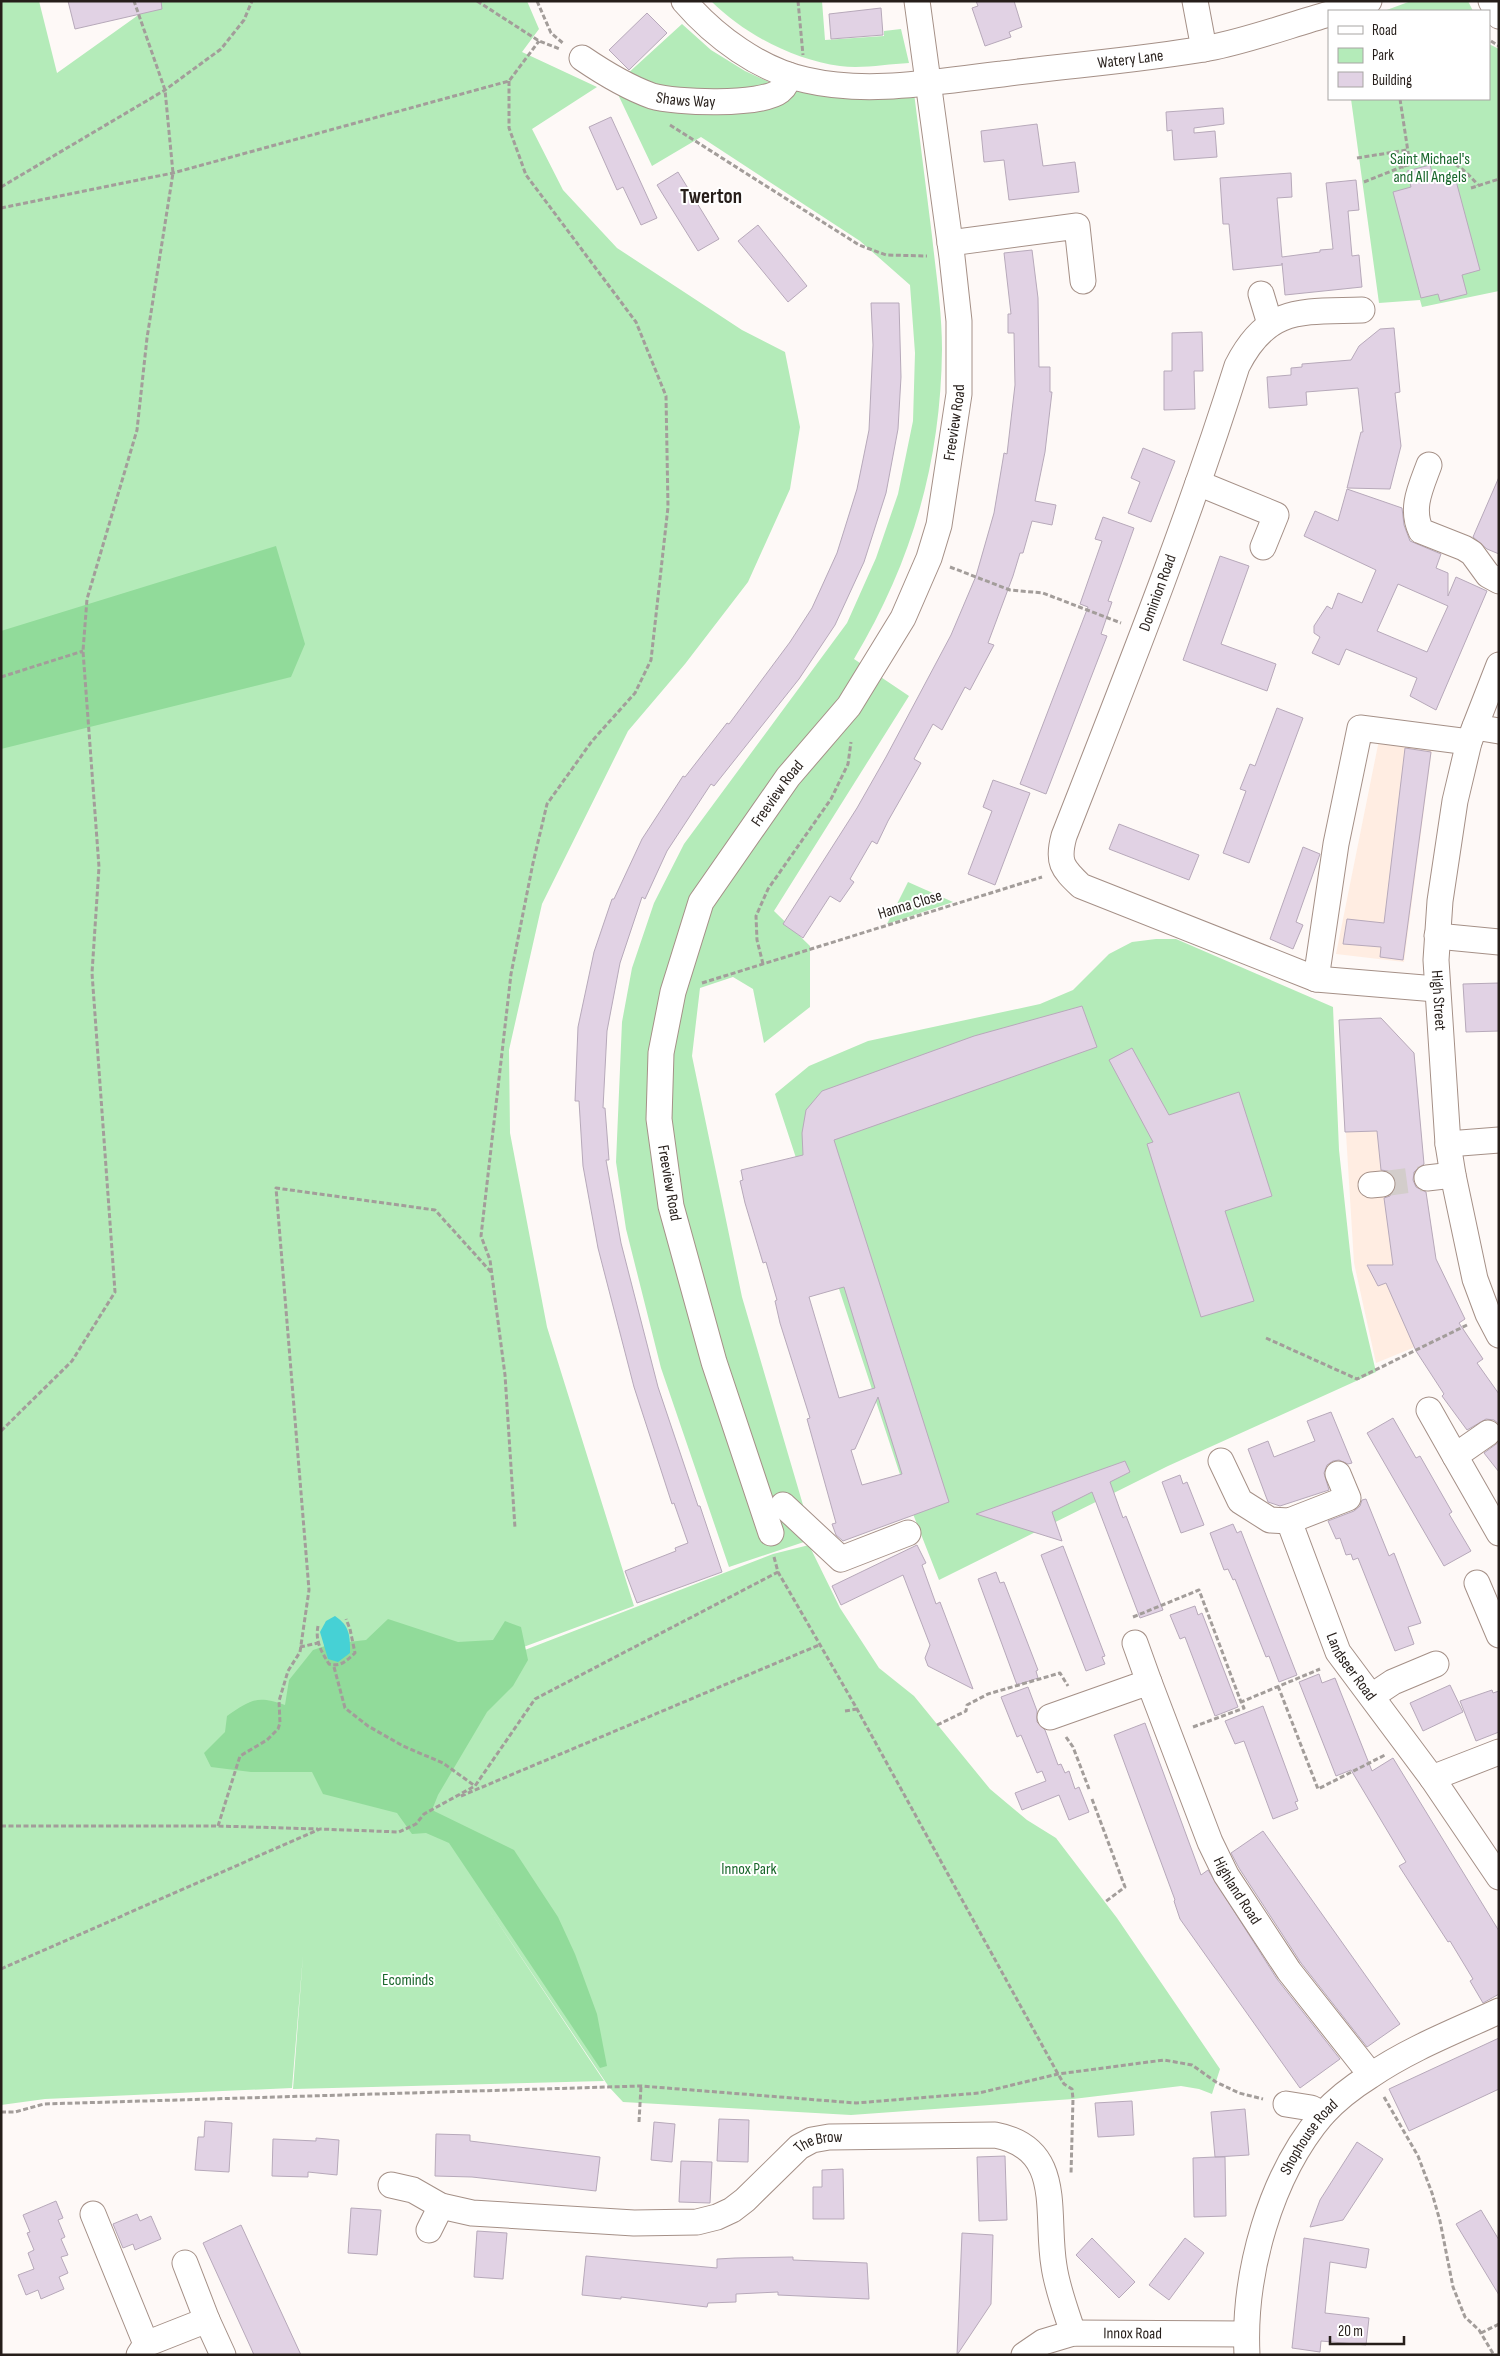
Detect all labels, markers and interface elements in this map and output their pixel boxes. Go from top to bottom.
legend [1328,10,1490,100]
text: Road [1372,21,1397,40]
street label: Watery Lane [1096,46,1164,73]
text: Park [1372,46,1394,65]
text: Building [1372,71,1412,90]
street label: Shaws Way [654,88,715,111]
park label: Saint Michael's and All Angels [1390,150,1470,187]
district label: Twerton [680,184,742,209]
street label: Freeview Road [939,384,969,462]
street label: Dominion Road [1135,552,1181,634]
street label: Freeview Road [747,757,807,830]
street label: Hanna Close [876,886,944,924]
street label: High Street [1427,969,1450,1031]
street label: Freeview Road [653,1143,685,1223]
street label: Landseer Road [1322,1630,1380,1704]
street label: Highland Road [1209,1854,1265,1928]
park label: Innox Park [721,1860,777,1879]
park label: Ecominds [382,1971,434,1990]
street label: Shophouse Road [1276,2095,1342,2178]
street label: The Brow [790,2127,843,2156]
scale bar [1330,2314,1404,2346]
text: 20 m [1338,2322,1363,2341]
street label: Innox Road [1103,2324,1162,2343]

